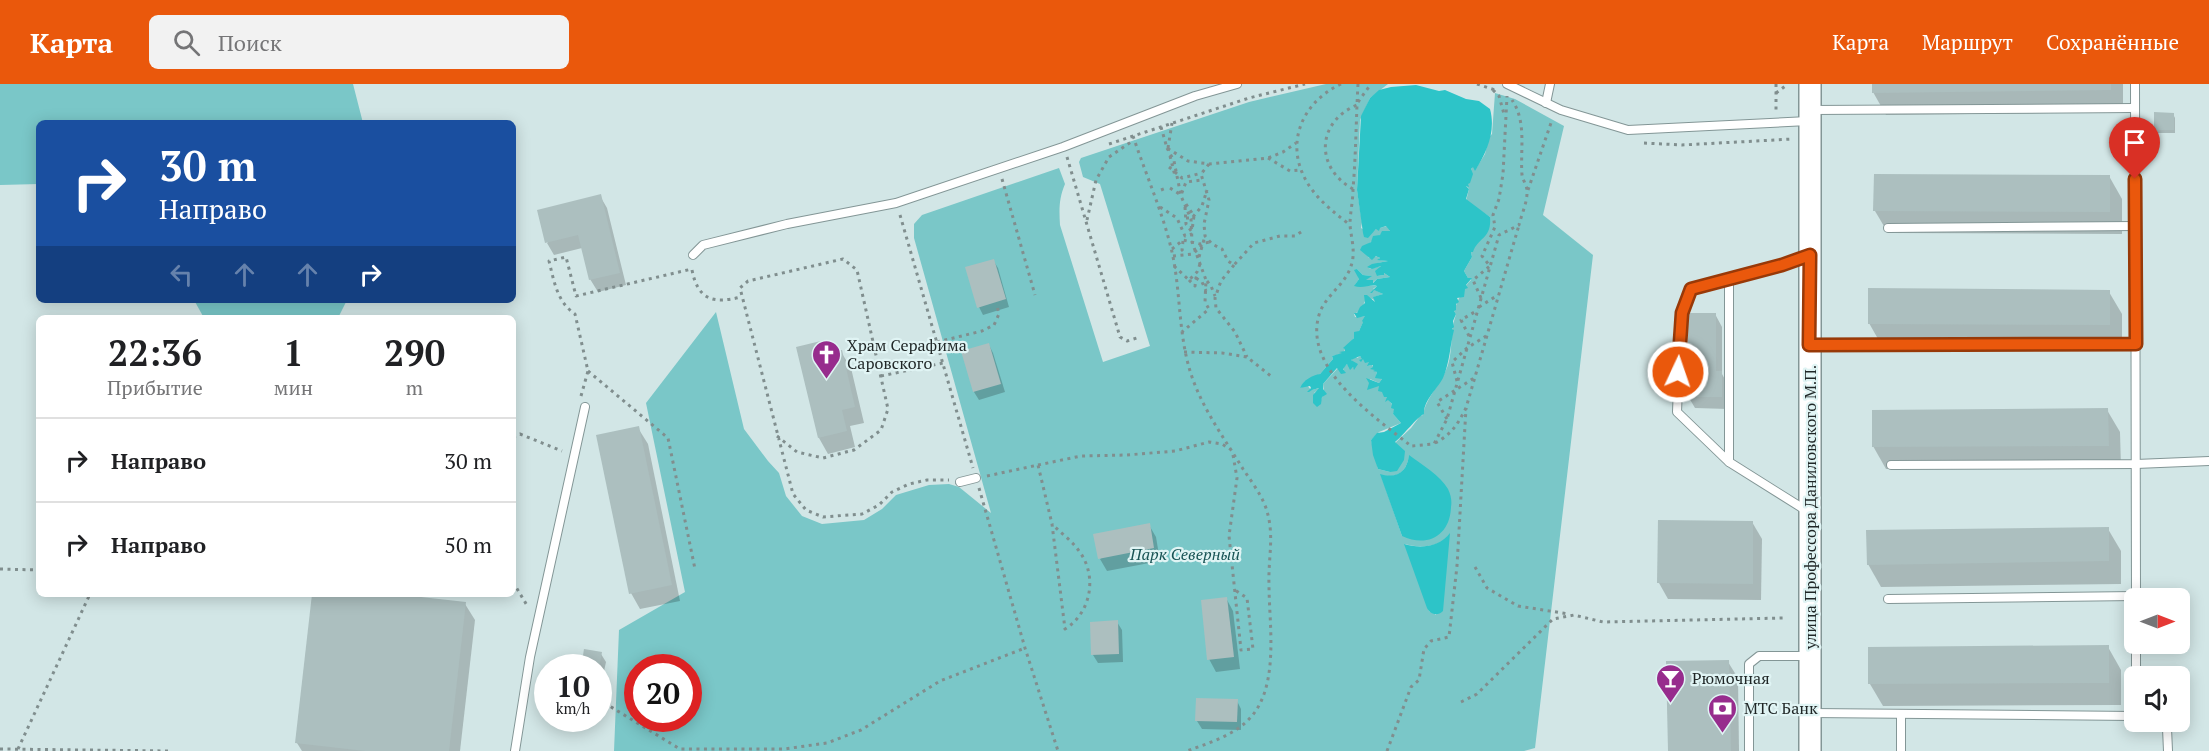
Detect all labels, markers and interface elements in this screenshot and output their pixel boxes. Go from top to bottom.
search box [149,15,569,69]
text: Карта [30,24,113,61]
icon: search [170,26,203,59]
text: Поиск [218,28,282,57]
text: Карта [1832,28,1889,56]
text: Маршрут [1922,28,2013,56]
text: Сохранённые [2046,28,2179,56]
pin [2109,117,2160,179]
icon: arrive [2118,126,2151,159]
text: 30 m [159,137,257,193]
icon: right [60,144,138,222]
text: Направо [159,191,267,227]
icon: left [165,258,198,291]
icon: ahead [228,258,261,291]
icon: ahead [291,258,324,291]
icon: right [354,258,387,291]
text: 22:36 [108,329,202,376]
text: 1 [283,329,304,376]
text: 290 [384,329,445,376]
place label: Храм Серафима Саровского [847,334,967,374]
church icon: Храм Серафима Саровского [810,338,842,380]
position arrow [1646,340,1710,404]
street label: улица Профессора Даниловского М.П. [1799,365,1821,650]
text: Прибытие [107,374,203,401]
text: мин [274,374,313,401]
text: m [406,374,423,401]
icon: right [60,444,93,477]
text: Направо [111,446,206,475]
text: 30 m [444,446,492,475]
icon: right [60,528,93,561]
text: Направо [111,530,206,559]
text: 50 m [444,530,492,559]
park label: Парк Северный [1129,543,1240,565]
north arrow [2124,588,2190,654]
map controls [2124,588,2190,732]
speed limit sign: 20 [624,654,702,732]
bar icon: Рюмочная [1655,662,1687,704]
text: 10 [556,666,590,706]
button: sound [2124,666,2190,732]
place label: Рюмочная [1692,667,1770,689]
bank icon: МТС Банк [1707,692,1739,734]
place label: МТС Банк [1744,697,1818,719]
text: km/h [556,698,590,718]

